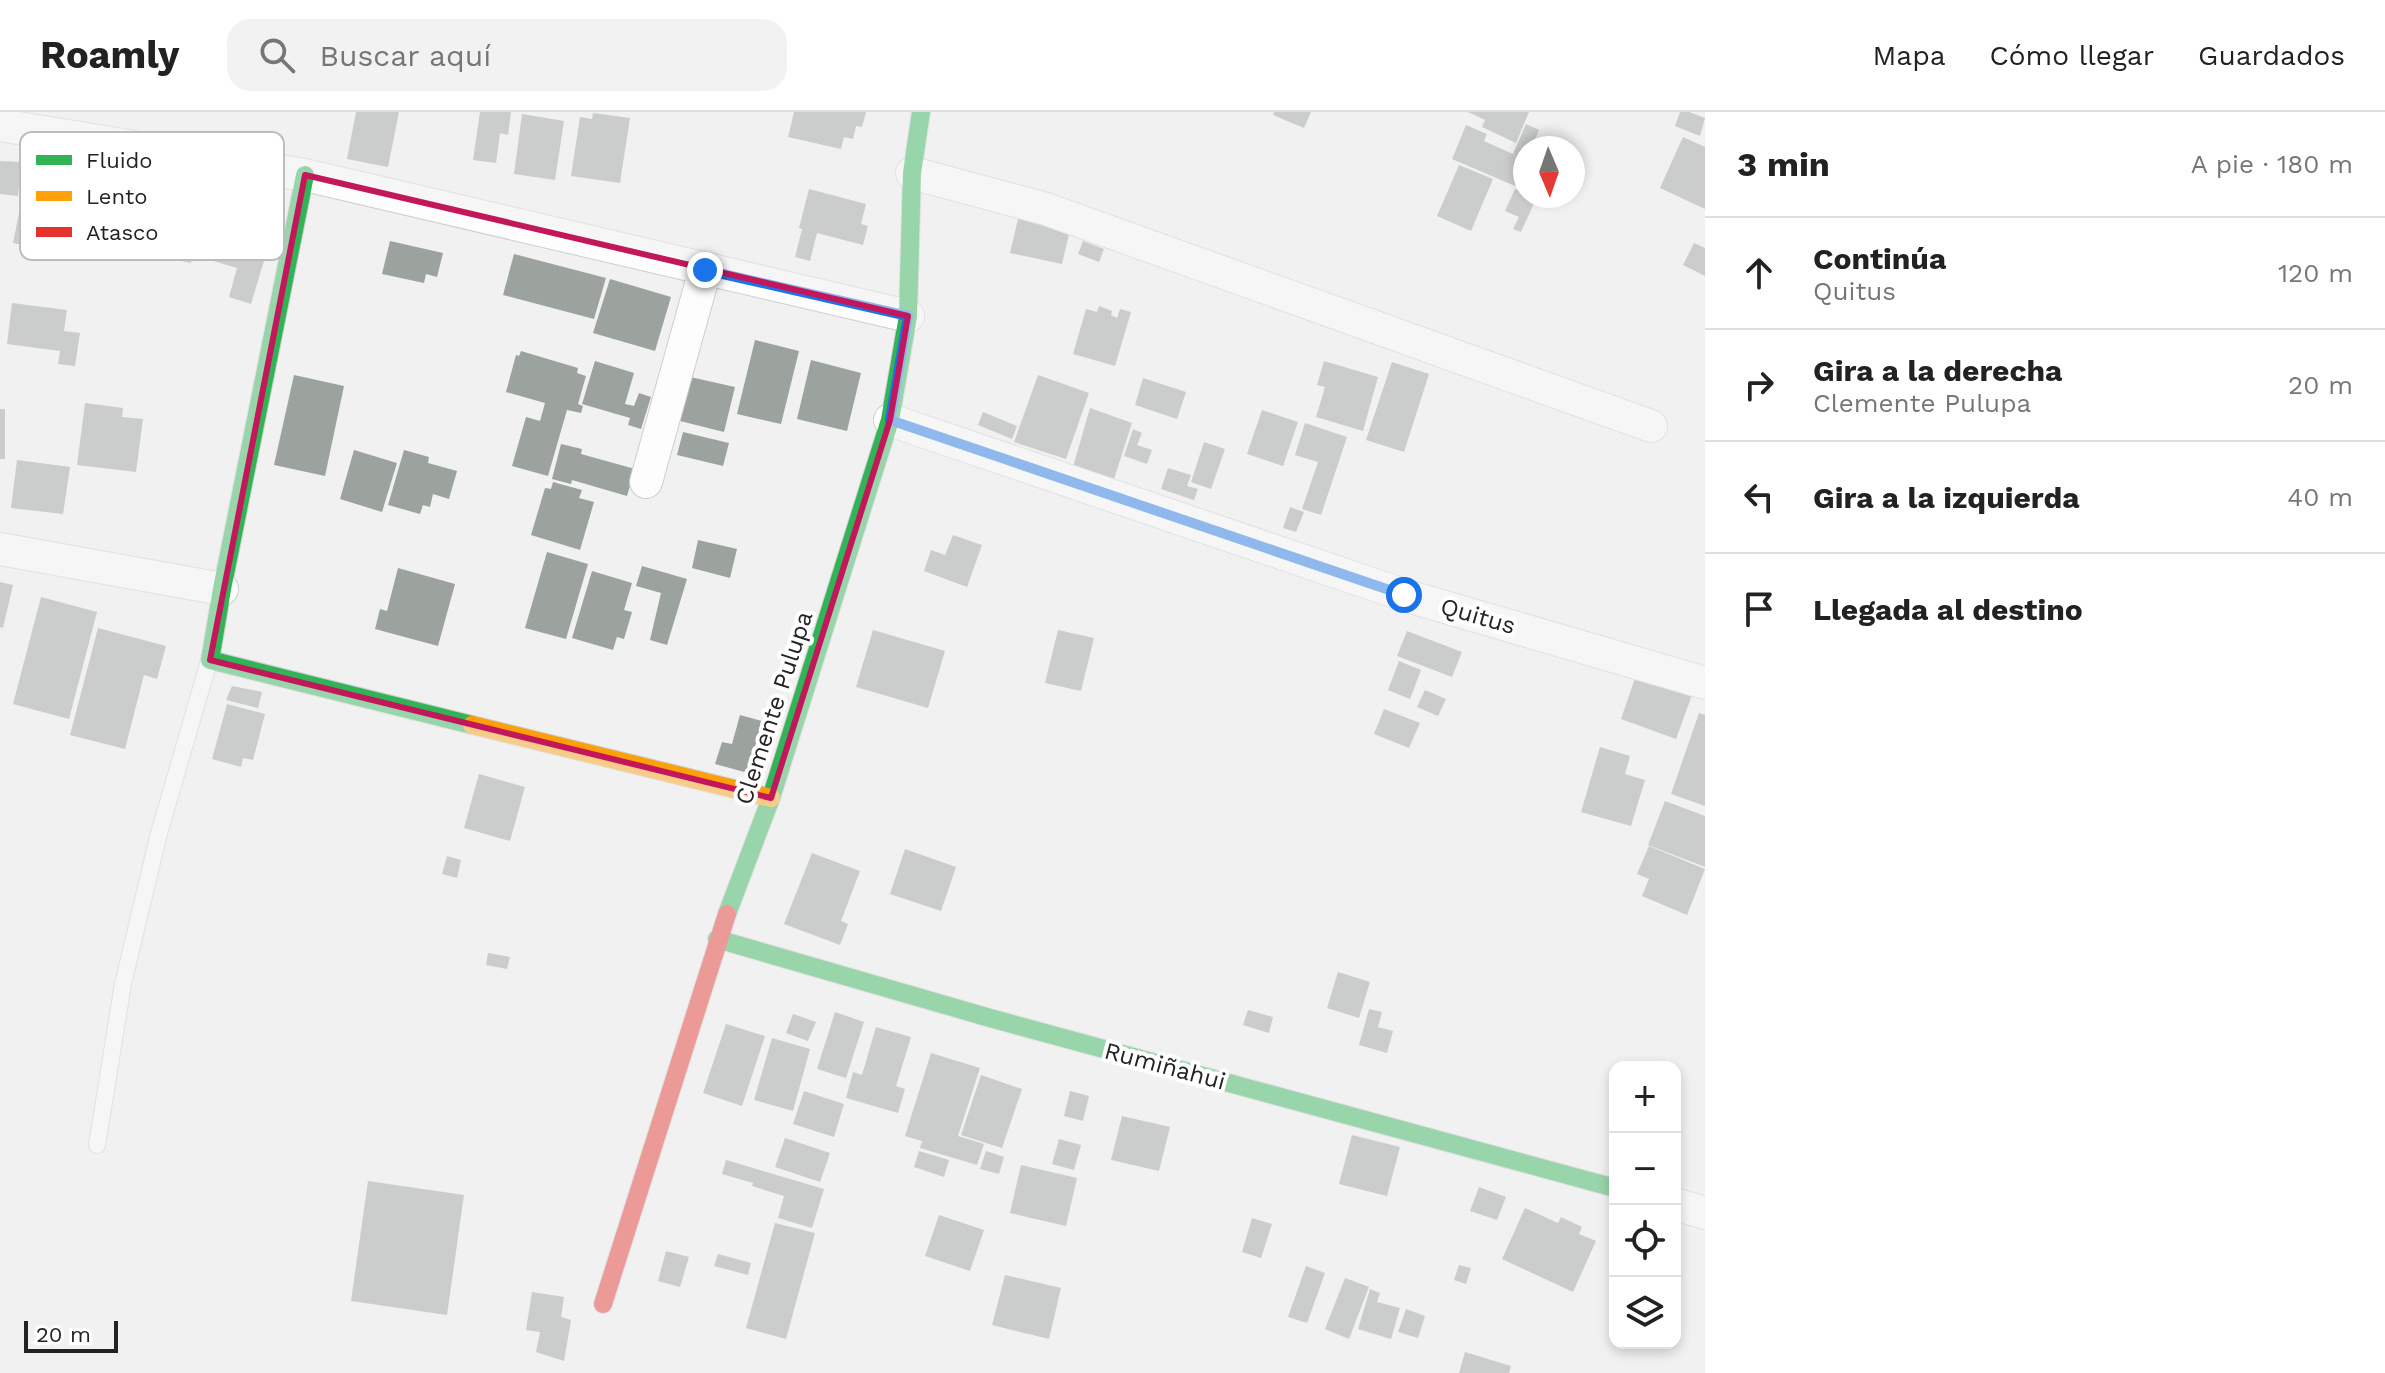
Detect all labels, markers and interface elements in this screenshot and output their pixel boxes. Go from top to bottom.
search box [227,19,787,91]
text: Roamly [40,33,179,77]
icon: search [255,33,299,77]
text: Buscar aquí [319,38,491,73]
text: Mapa [1873,39,1946,72]
text: Cómo llegar [1990,39,2154,72]
text: Guardados [2198,39,2345,72]
legend [20,132,284,260]
north arrow [1513,136,1585,208]
text: 3 min [1737,144,1830,184]
text: Fluido [86,148,153,173]
text: A pie · 180 m [2191,149,2353,179]
text: Lento [86,184,147,209]
text: Atasco [86,220,159,245]
text: Continúa [1813,241,1946,276]
icon: ahead [1737,251,1781,295]
route end [687,252,723,288]
text: 120 m [2278,258,2353,288]
text: Quitus [1813,276,1896,306]
text: Gira a la derecha [1813,353,2062,388]
icon: right [1737,363,1781,407]
text: 20 m [2288,370,2353,400]
text: Clemente Pulupa [1813,388,2031,418]
icon: left [1737,475,1781,519]
text: Gira a la izquierda [1813,480,2080,515]
text: 40 m [2287,482,2353,512]
route start [1386,577,1422,613]
icon: arrive [1737,587,1781,631]
street label: Quitus [1437,592,1519,640]
text: Llegada al destino [1813,592,2083,627]
street label: Clemente Pulupa [730,608,818,808]
street label: Rumiñahui [1101,1036,1229,1096]
map controls [1609,1061,1681,1349]
button: + [1609,1061,1681,1133]
button: − [1609,1133,1681,1205]
button: locate [1609,1205,1681,1277]
button: layers [1609,1277,1681,1349]
scale bar [24,1317,118,1353]
text: 20 m [36,1322,91,1347]

